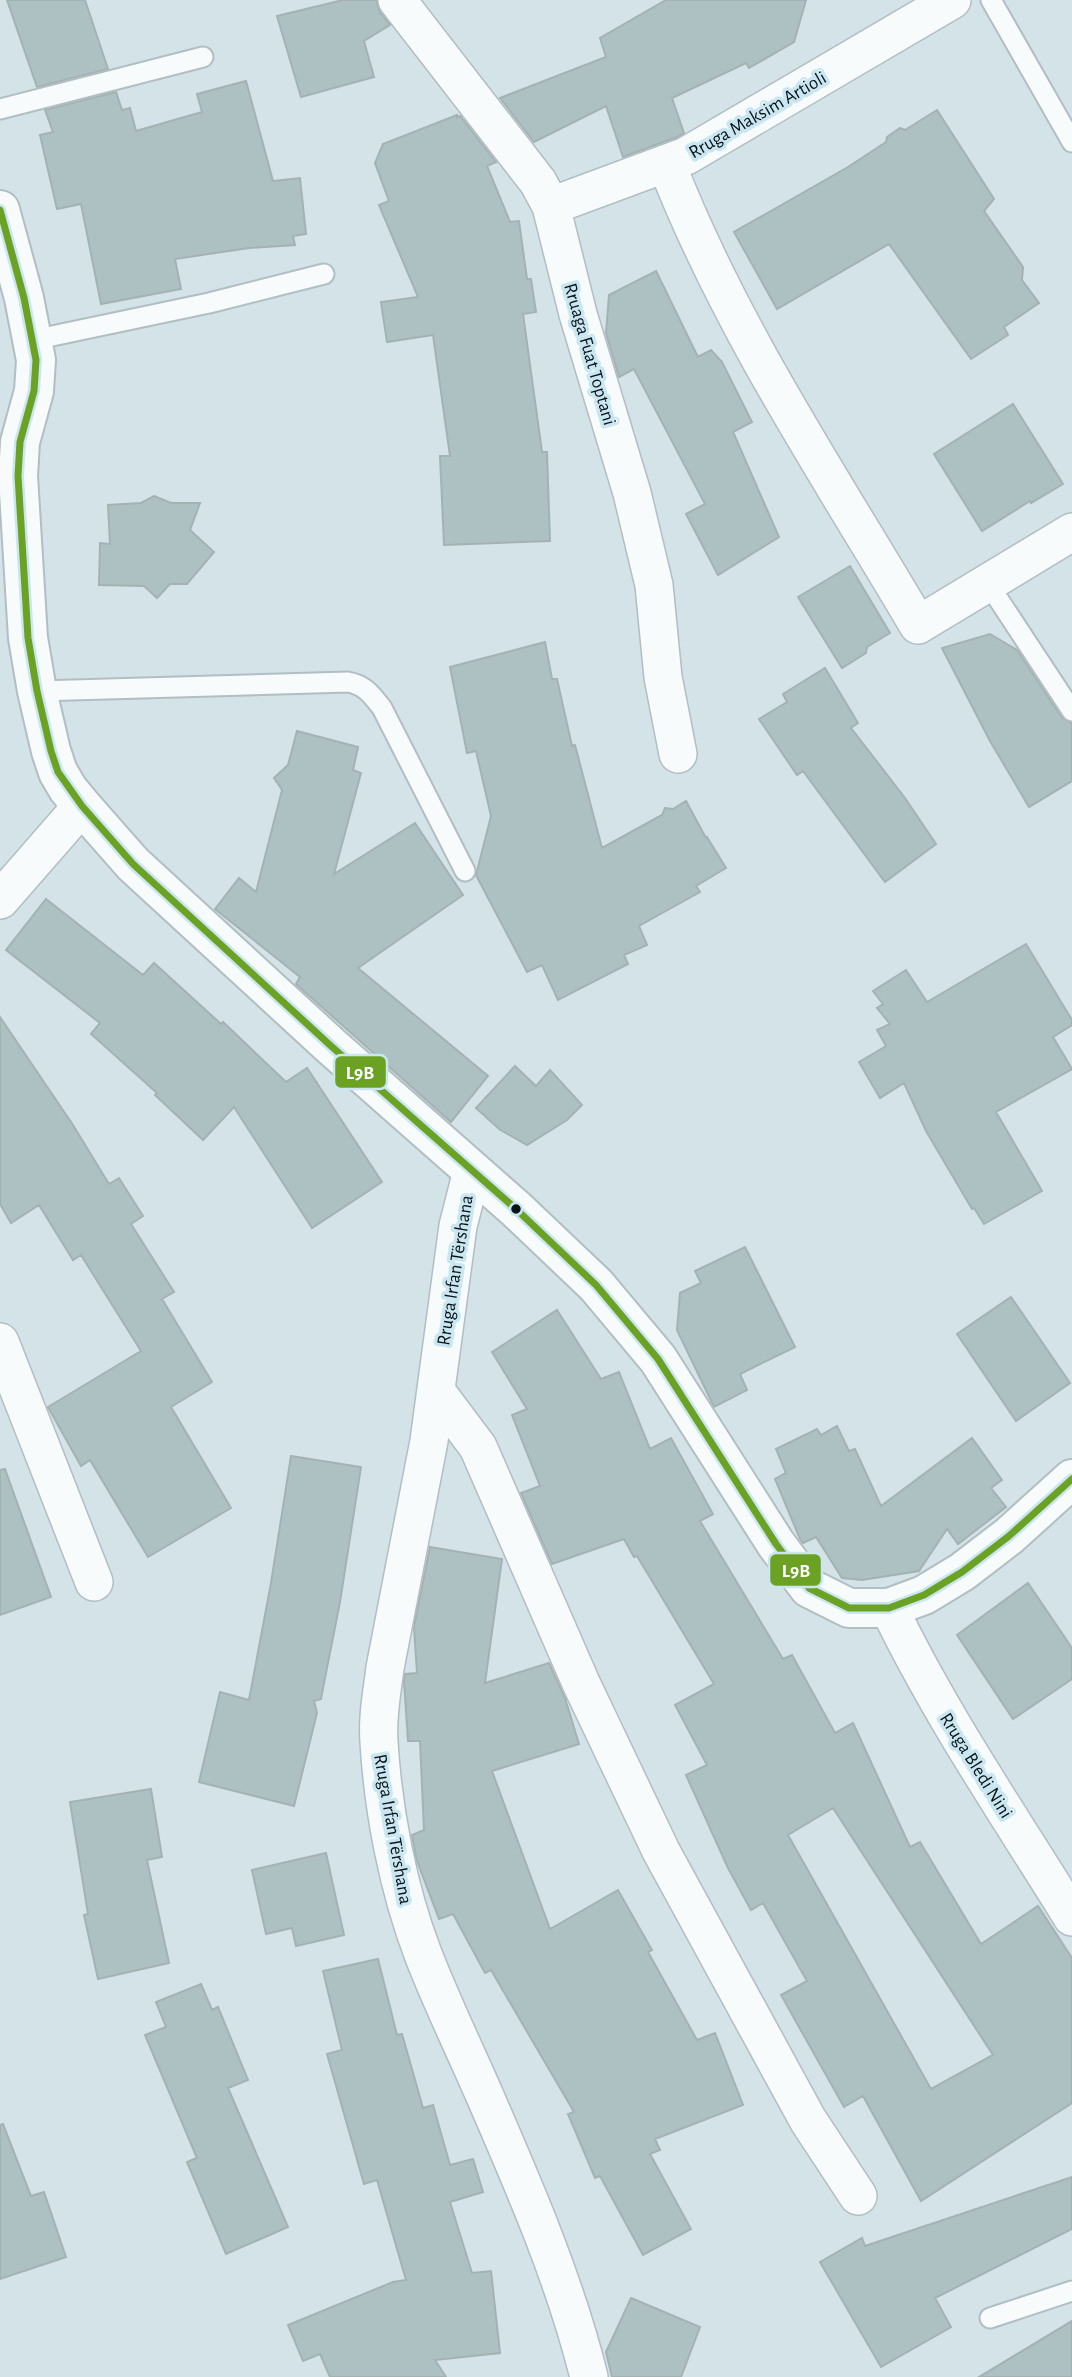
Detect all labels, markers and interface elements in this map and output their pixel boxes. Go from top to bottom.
street label: Rruga Maksim Artioli [686,68,830,162]
street label: Rruaga Fuat Toptani [560,281,619,428]
line badge: L9B [334,1055,387,1089]
text: L9B [346,1064,374,1083]
street label: Rruga Irfan Tërshana [434,1193,477,1347]
unlabelled marker [509,1202,523,1216]
line badge: L9B [769,1553,822,1587]
text: L9B [782,1562,810,1581]
street label: Rruga Bledi Nini [936,1710,1016,1822]
street label: Rruga Irfan Tërshana [370,1753,415,1906]

